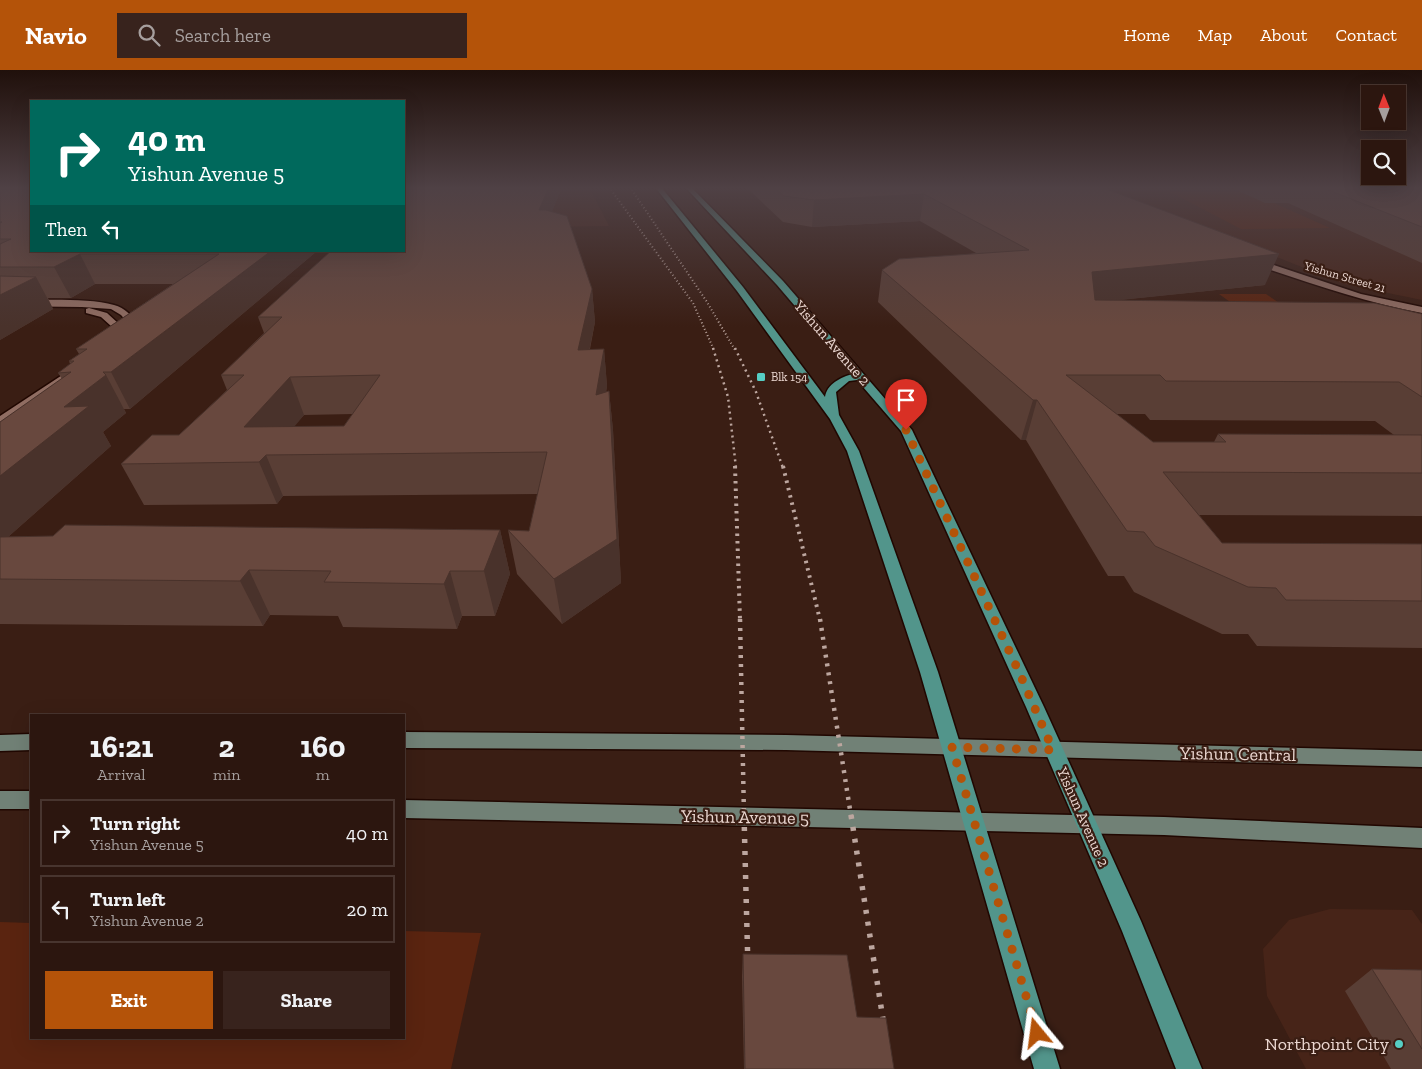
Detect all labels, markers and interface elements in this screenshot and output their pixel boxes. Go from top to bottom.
search box [117,13,467,58]
text: Navio [25,21,87,50]
icon: search [135,21,163,49]
text: Search here [175,24,271,47]
text: Home [1123,24,1170,46]
text: Map [1198,24,1232,46]
text: About [1260,24,1307,46]
text: Contact [1335,24,1397,46]
north arrow [1361,85,1406,130]
map controls [1361,85,1406,185]
text: 40 m [128,118,205,160]
icon: right [45,120,110,185]
button: search [1361,140,1406,185]
text: Yishun Avenue 5 [128,160,284,187]
icon: left [97,215,125,243]
text: Then [45,218,87,241]
street label: Yishun Street 21 [1302,258,1388,295]
street label: Yishun Avenue 2 [790,296,874,389]
place label: Blk 154 [771,370,808,384]
marker: Blk 154 [755,371,767,383]
pin [885,379,927,430]
icon: arrive [892,386,920,414]
text: 16:21 [90,729,153,765]
text: 2 [219,729,235,765]
text: 160 [300,729,345,765]
street label: Yishun Central [1179,742,1297,766]
street label: Yishun Avenue 2 [1053,764,1113,870]
text: Arrival [97,765,146,784]
text: min [213,765,240,784]
text: m [316,765,330,784]
street label: Yishun Avenue 5 [680,805,809,829]
text: Turn right [90,812,180,835]
icon: right [47,819,75,847]
text: 40 m [346,822,388,845]
text: Yishun Avenue 5 [90,835,204,854]
text: Turn left [90,888,165,911]
icon: left [47,895,75,923]
text: 20 m [347,898,388,921]
text: Yishun Avenue 2 [90,911,204,930]
button: Exit [45,971,213,1029]
button: Share [223,971,390,1029]
position arrow [1010,1006,1062,1058]
place label: Northpoint City [1265,1033,1390,1055]
marker: Northpoint City [1393,1038,1405,1050]

